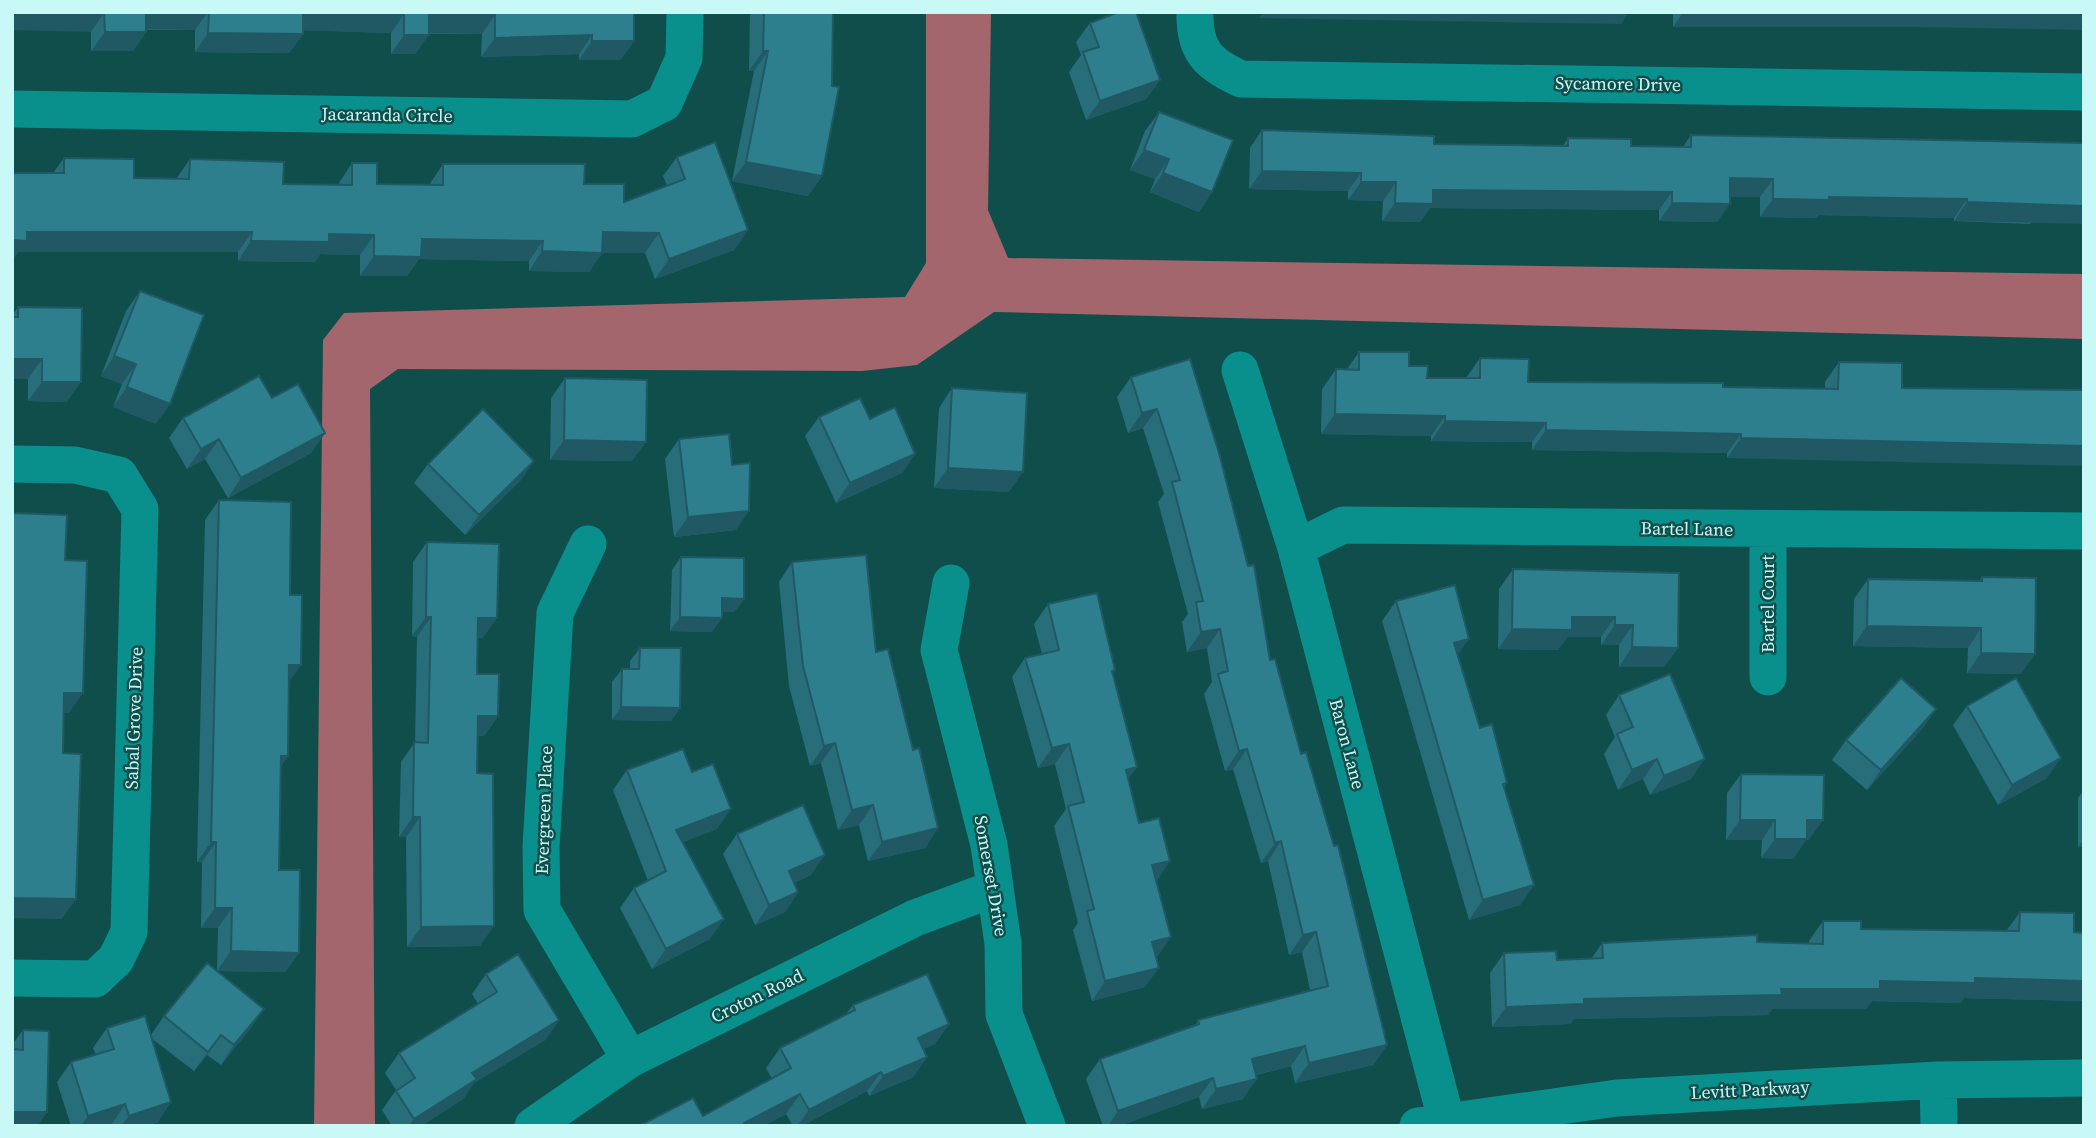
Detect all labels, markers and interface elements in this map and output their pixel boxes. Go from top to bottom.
street label: Sycamore Drive [1555,70,1681,97]
street label: Jacaranda Circle [320,101,453,128]
street label: Bartel Lane [1640,515,1734,542]
street label: Bartel Court [1755,555,1780,653]
street label: Sabal Grove Drive [119,646,148,790]
street label: Baron Lane [1323,696,1372,792]
street label: Evergreen Place [529,745,558,875]
street label: Somerset Drive [969,813,1014,938]
street label: Croton Road [706,962,807,1029]
street label: Levitt Parkway [1690,1074,1811,1105]

